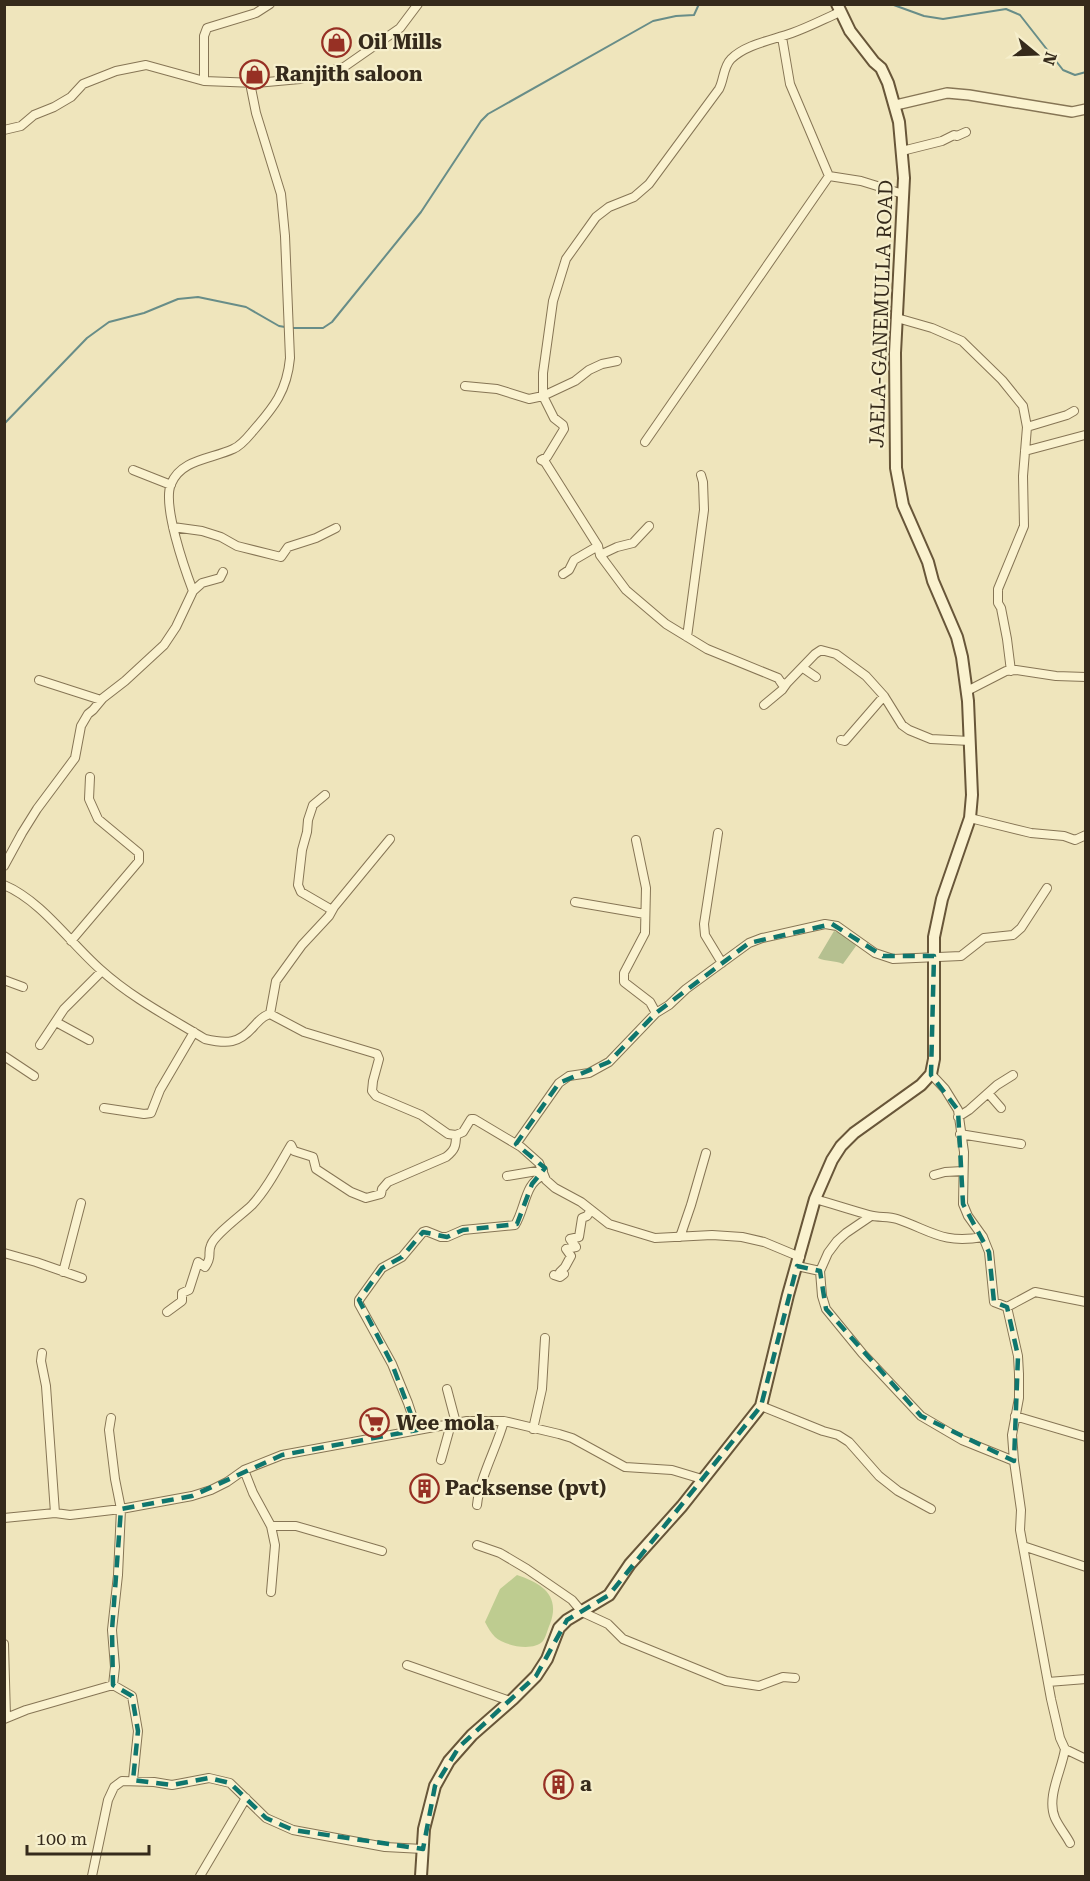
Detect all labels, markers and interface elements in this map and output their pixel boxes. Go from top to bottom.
north arrow [1006,24,1066,84]
shop icon: Oil Mills [321,26,353,58]
place label: Oil Mills [358,30,442,54]
text: N [1039,50,1061,68]
shop icon: Ranjith saloon [238,58,270,90]
place label: Ranjith saloon [275,62,423,86]
street label: JAELA-GANEMULLA ROAD [864,179,898,449]
supermarket icon: Wee mola [359,1407,391,1439]
place label: Wee mola [396,1411,495,1435]
building icon: Packsense (pvt) [408,1472,440,1504]
place label: Packsense (pvt) [445,1476,606,1500]
building icon: a [543,1768,575,1800]
place label: a [580,1772,592,1796]
scale bar [27,1818,148,1856]
text: 100 m [36,1828,87,1849]

